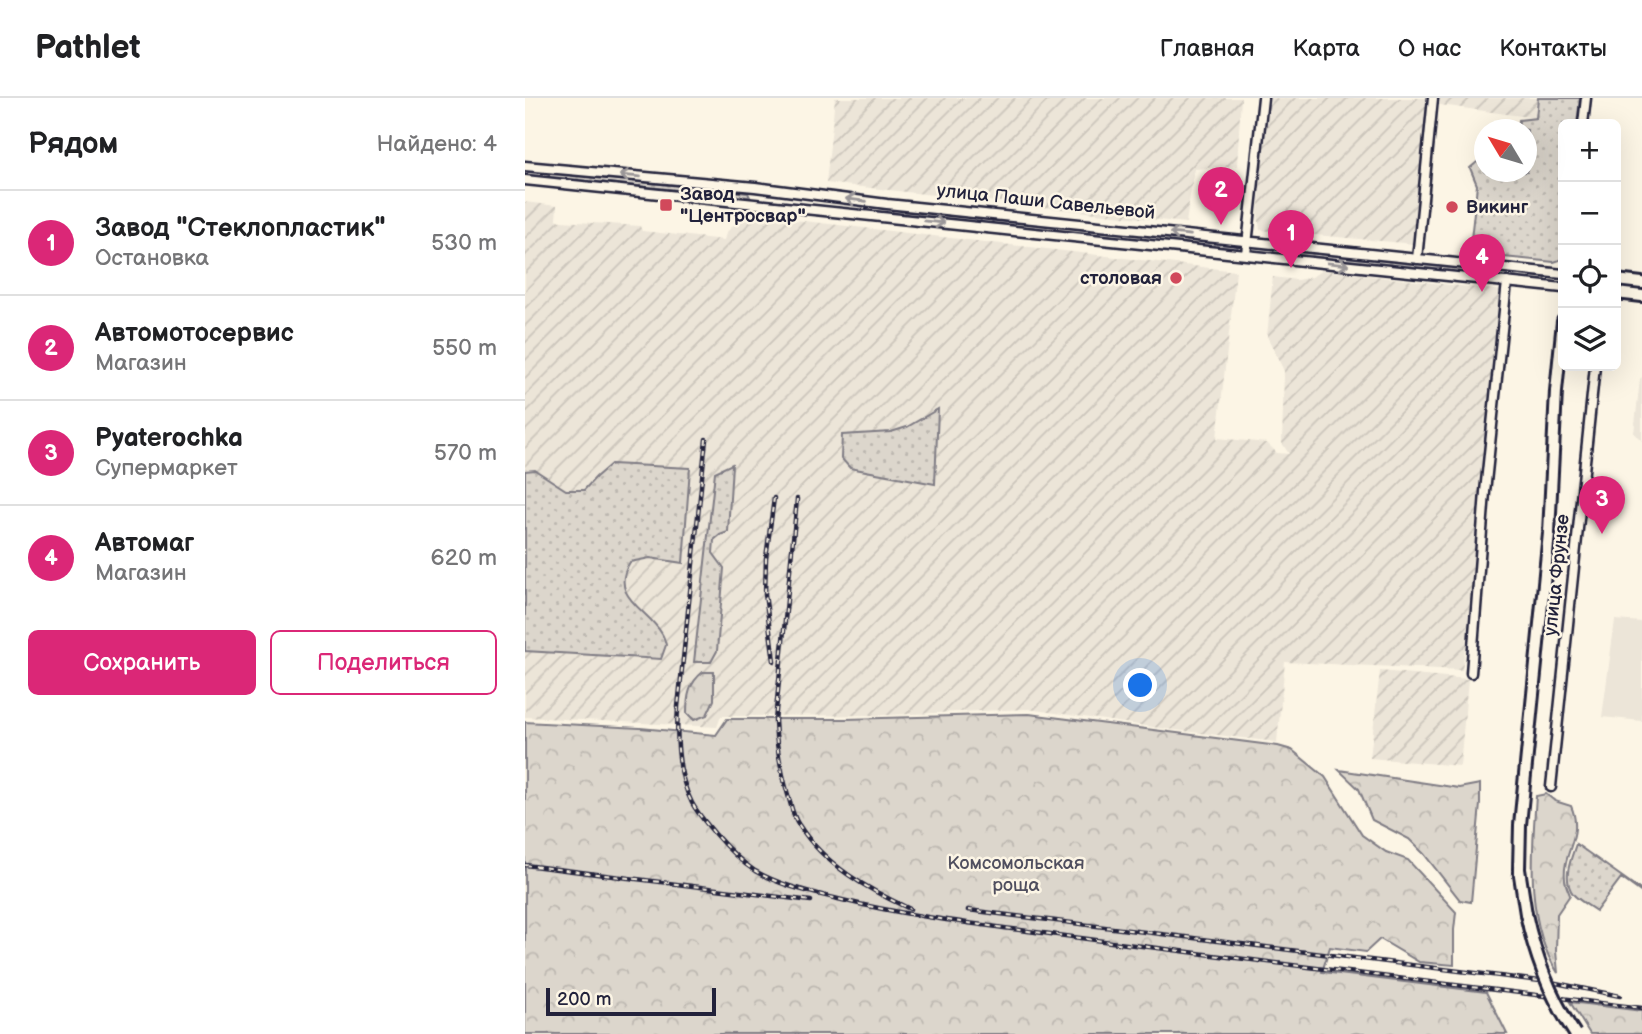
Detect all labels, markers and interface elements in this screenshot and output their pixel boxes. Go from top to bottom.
text: Pathlet [35,28,140,68]
text: Главная [1160,34,1254,63]
text: Карта [1292,34,1360,63]
text: О нас [1398,34,1461,63]
text: Контакты [1499,34,1607,63]
north arrow [1474,119,1537,182]
map controls [1558,119,1621,371]
button: + [1558,119,1621,182]
text: Рядом [28,126,118,162]
text: Найдено: 4 [377,130,497,158]
pin: 2 [1198,167,1244,225]
one-way arrow [619,169,642,182]
street label: улица Паши Савельевой [936,179,1156,225]
button: − [1558,182,1621,245]
place label: Завод "Центросвар" [680,183,806,228]
one-way arrow [845,193,868,206]
place label: Викинг [1466,196,1529,219]
marker: Завод "Центросвар" [658,197,674,213]
marker: Викинг [1444,199,1460,215]
pin: 1 [1268,210,1314,268]
text: Завод "Стеклопластик" [95,213,386,244]
one-way arrow [922,216,945,229]
one-way arrow [1169,227,1192,240]
text: 1 [46,229,56,257]
text: 530 m [431,229,497,257]
pin: 4 [1459,234,1505,292]
text: Остановка [95,244,209,272]
button: locate [1558,245,1621,308]
one-way arrow [1326,257,1349,270]
place label: столовая [1080,267,1162,290]
marker: столовая [1168,270,1184,286]
button: layers [1558,308,1621,371]
text: Автомотосервис [95,318,294,349]
text: 2 [44,334,58,362]
text: 550 m [432,334,497,362]
text: Магазин [95,349,187,377]
text: Pyaterochka [95,423,243,454]
text: 3 [44,439,58,467]
text: 570 m [434,439,497,467]
text: Супермаркет [95,454,238,482]
pin: 3 [1579,476,1625,534]
street label: улица Фрунзе [1539,513,1575,637]
text: Автомаг [95,528,194,559]
text: 4 [44,544,58,572]
text: 620 m [431,544,497,572]
text: Магазин [95,559,187,587]
button: Сохранить [28,630,256,695]
button: Поделиться [270,630,497,695]
your location [1123,668,1157,702]
park label: Комсомольская роща [947,852,1085,897]
scale bar [546,985,716,1017]
text: 200 m [557,988,611,1011]

